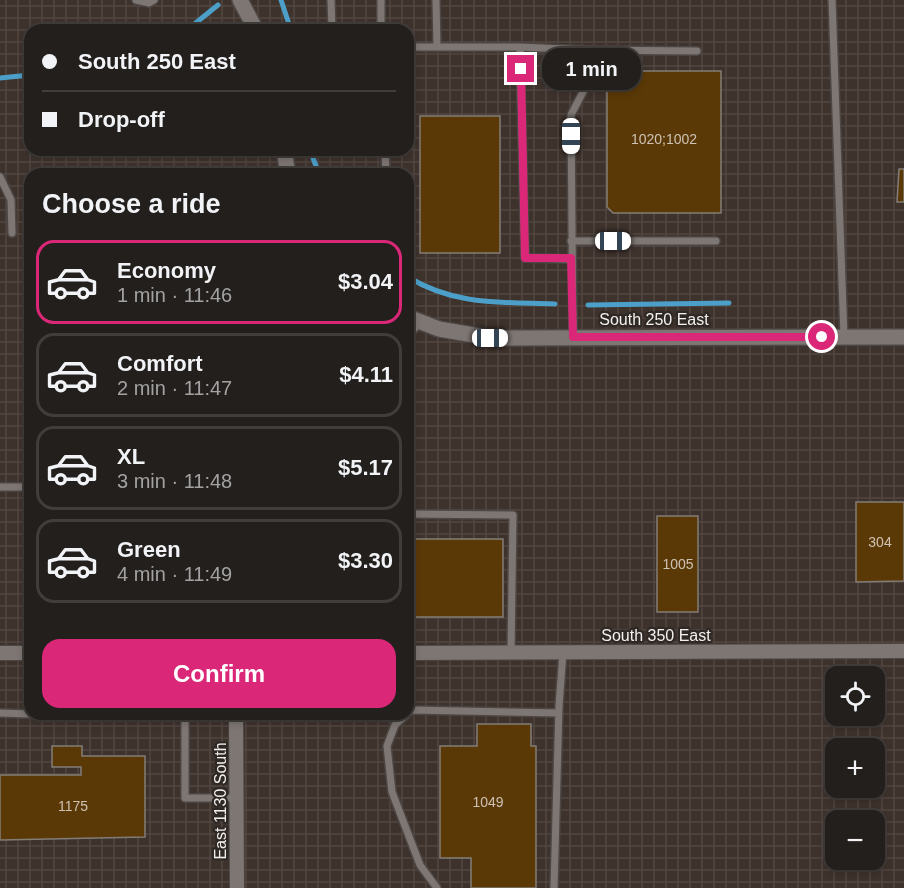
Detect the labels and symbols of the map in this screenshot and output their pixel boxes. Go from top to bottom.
callout: 1 min [542,48,641,90]
route end [507,55,534,82]
car [562,118,580,154]
house number: 1020;1002 [631,131,697,147]
car [595,232,631,250]
street label: South 250 East [599,311,709,328]
route start [808,323,835,350]
car [472,329,508,347]
house number: 304 [868,534,892,550]
house number: 1005 [662,556,694,572]
street label: South 350 East [601,627,711,644]
street label: East 1130 South [212,742,229,860]
house number: 1049 [472,794,504,810]
house number: 1175 [58,798,88,814]

